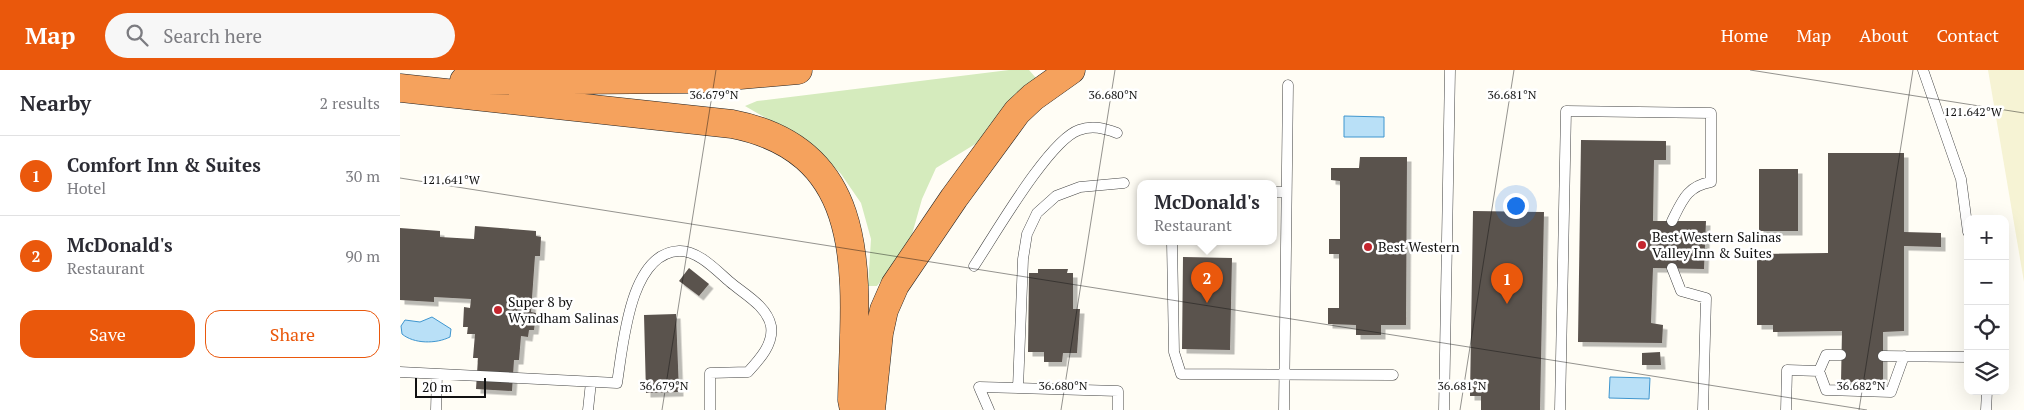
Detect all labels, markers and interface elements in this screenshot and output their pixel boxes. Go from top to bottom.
search box [105,13,455,58]
text: Map [25,19,75,51]
icon: search [123,21,151,49]
text: Search here [163,23,262,48]
text: Home [1721,23,1768,47]
text: Map [1796,23,1831,47]
text: About [1859,23,1908,47]
text: Contact [1936,23,1999,47]
text: 36.679°N [689,87,739,102]
text: 36.680°N [1088,87,1138,102]
text: 36.681°N [1487,87,1537,102]
text: Nearby [20,89,91,117]
text: 2 results [320,92,380,114]
text: 121.642°W [1944,104,2003,119]
text: Comfort Inn & Suites [67,152,261,177]
text: 1 [31,165,41,187]
text: 30 m [345,165,380,187]
text: 121.641°W [422,172,481,187]
text: Hotel [67,177,106,199]
popup [1137,180,1277,245]
text: McDonald's [1154,189,1260,214]
your location [1503,193,1529,219]
text: Restaurant [1154,214,1232,236]
map controls [1964,215,2009,395]
button: + [1964,215,2009,260]
place label: Best Western Salinas Valley Inn & Suites [1652,227,1781,262]
text: McDonald's [67,232,173,257]
place label: Best Western [1378,237,1460,256]
marker: Best Western Salinas Valley Inn & Suites [1636,239,1648,251]
marker: Best Western [1362,241,1374,253]
text: 2 [31,245,41,267]
text: 90 m [345,245,380,267]
text: Restaurant [67,257,145,279]
button: − [1964,260,2009,305]
pin: 2 [1191,262,1223,303]
pin: 1 [1491,263,1523,304]
place label: Super 8 by Wyndham Salinas [508,292,619,327]
marker: Super 8 by Wyndham Salinas [492,304,504,316]
button: locate [1964,305,2009,350]
button: Save [20,310,195,358]
button: Share [205,310,380,358]
button: layers [1964,350,2009,395]
scale bar [415,375,486,398]
text: 20 m [422,377,452,396]
text: 36.679°N [639,378,689,393]
text: 36.680°N [1038,378,1088,393]
text: 36.681°N [1437,378,1487,393]
text: 36.682°N [1836,378,1886,393]

